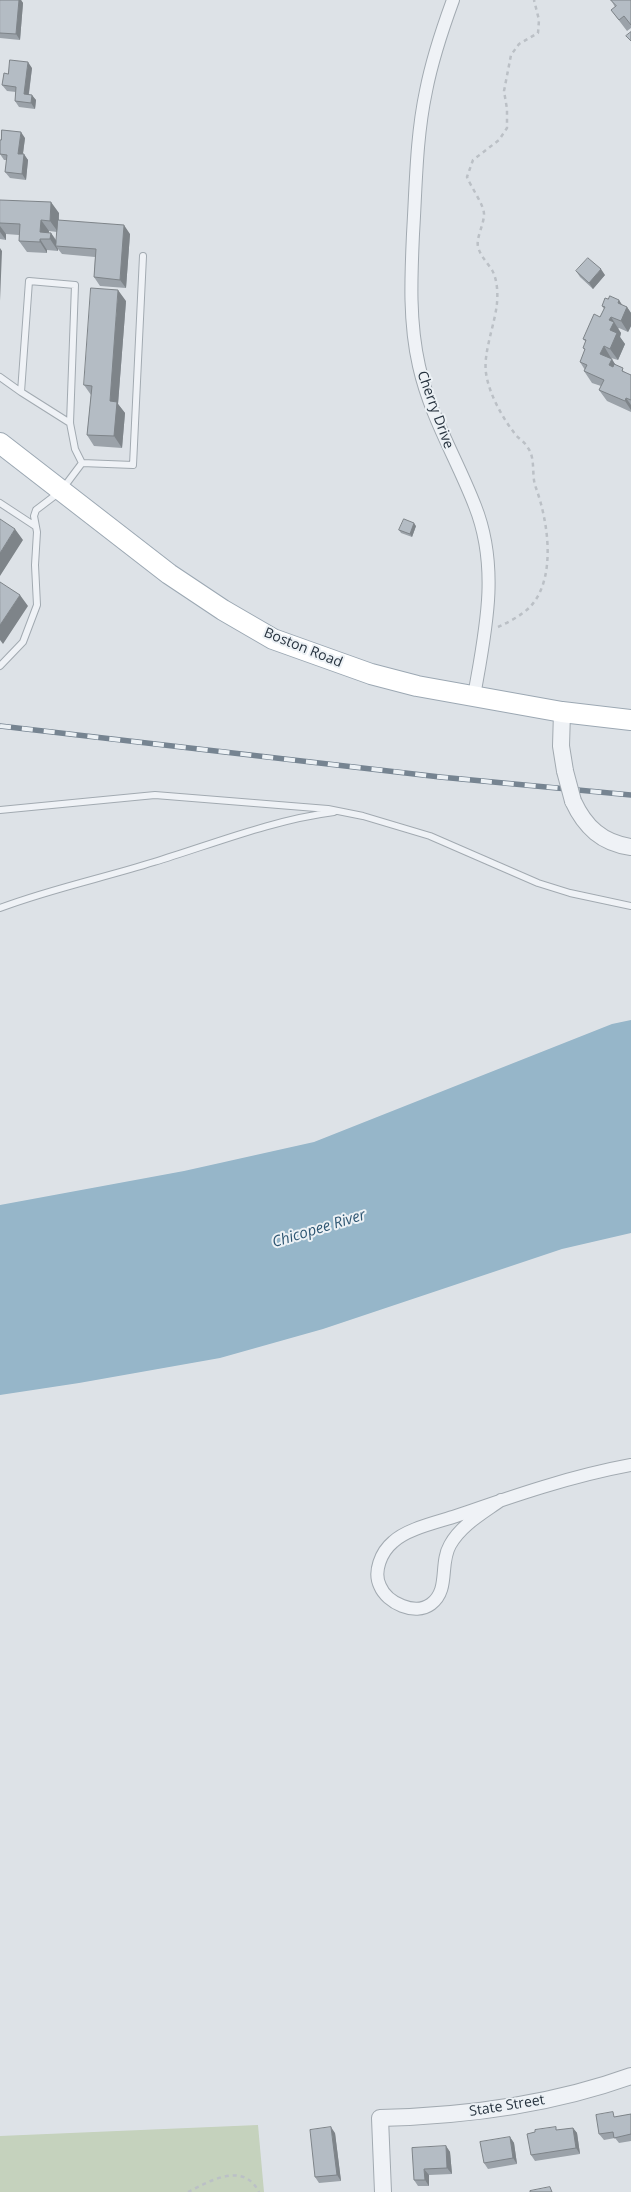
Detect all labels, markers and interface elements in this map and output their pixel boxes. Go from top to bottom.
street label: Cherry Drive [413,369,457,451]
street label: Boston Road [261,625,345,671]
water label: Chicopee River [270,1206,368,1252]
street label: State Street [468,2092,546,2120]

